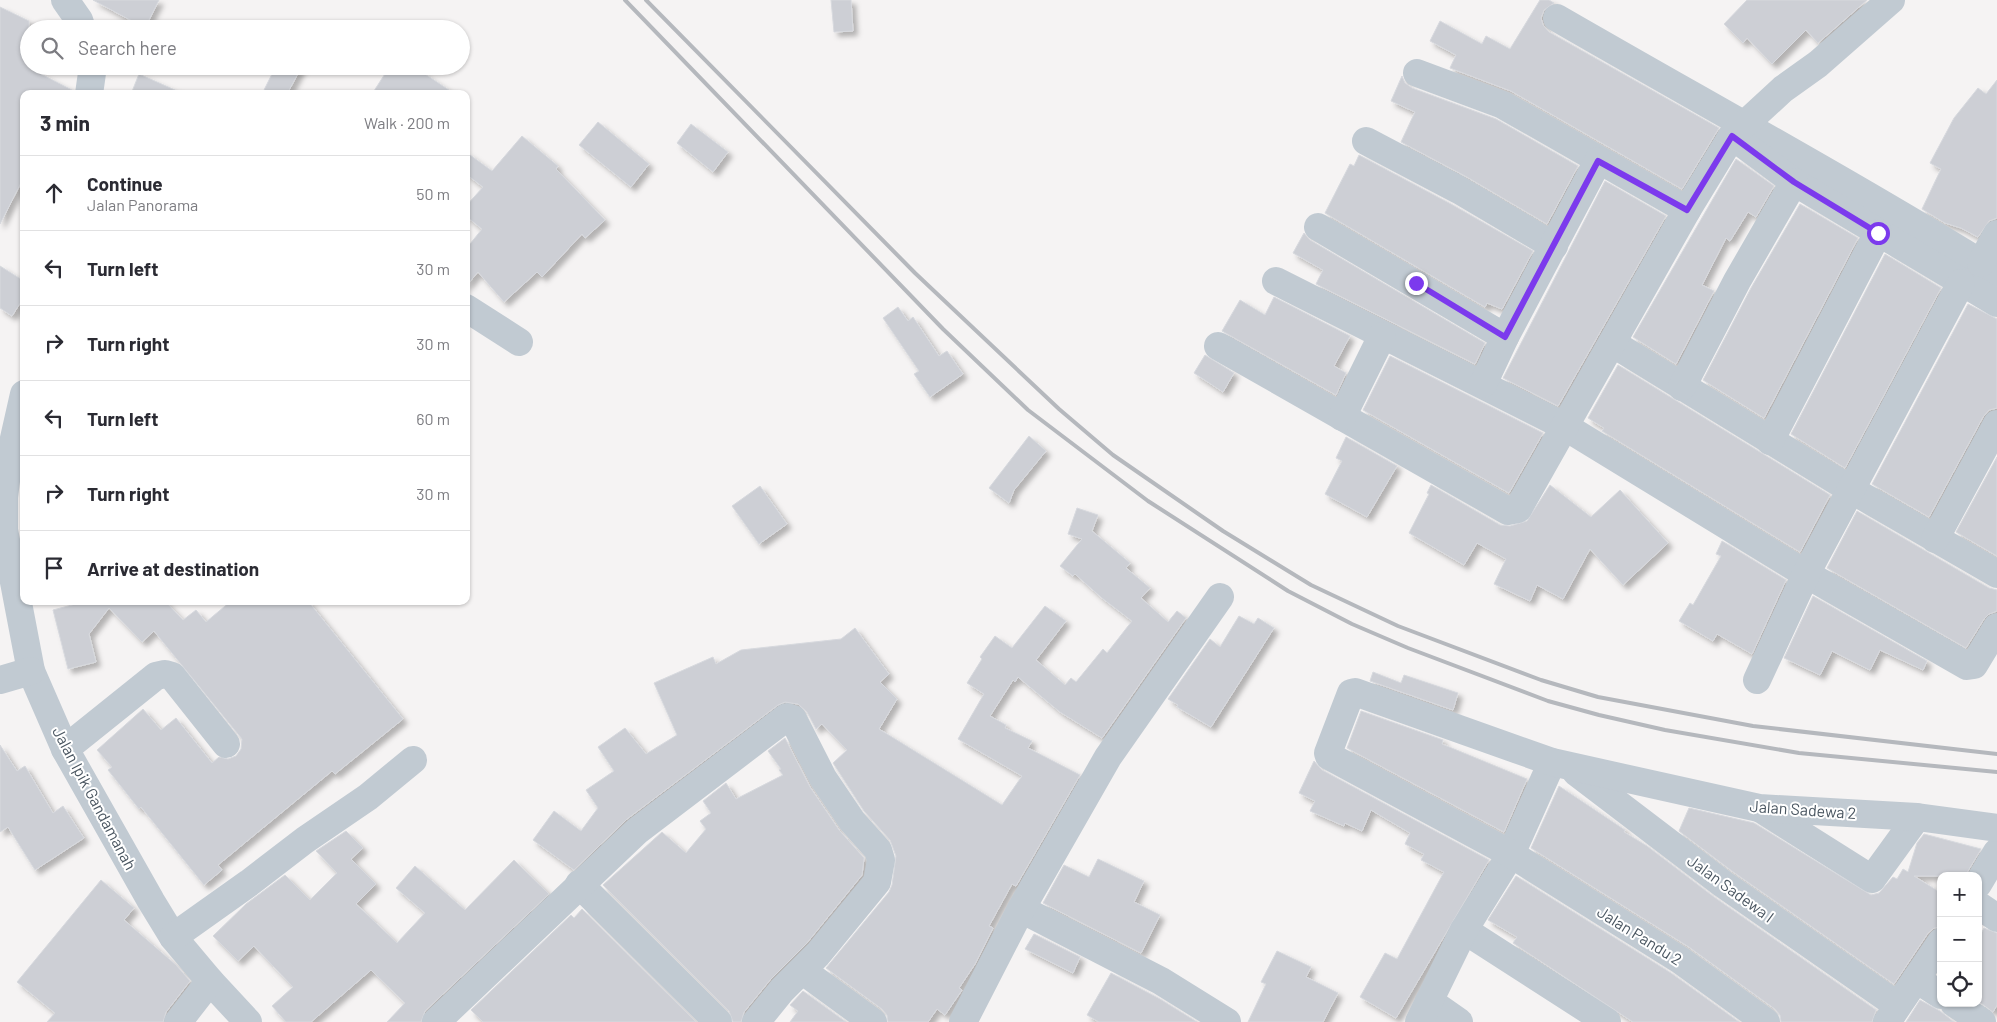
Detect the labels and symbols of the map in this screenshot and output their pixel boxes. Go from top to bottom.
route start [1867,222,1890,245]
route end [1405,272,1428,295]
street label: Jalan Ipik Gandamanah [49,723,141,873]
street label: Jalan Sadewa 2 [1749,796,1857,822]
street label: Jalan Sadewa I [1684,850,1778,926]
street label: Jalan Pandu 2 [1594,901,1686,969]

